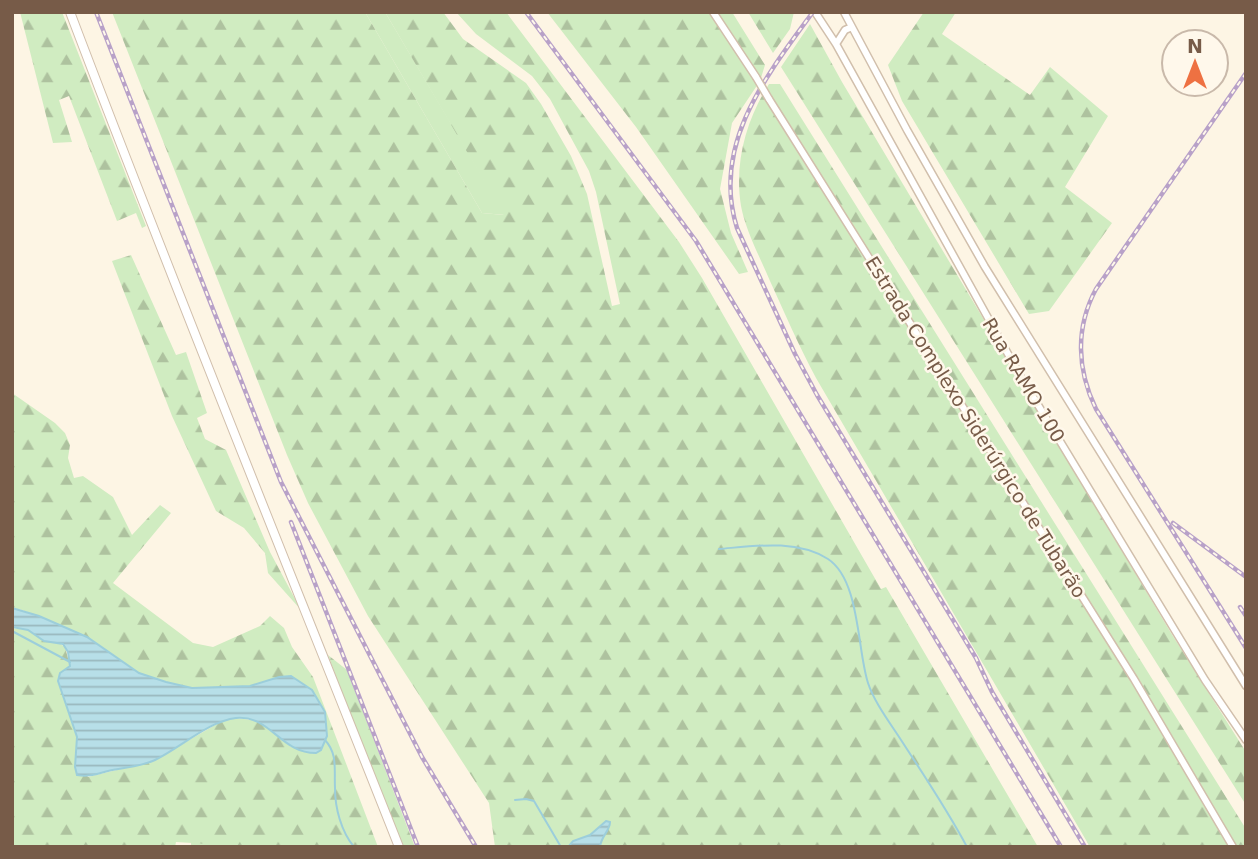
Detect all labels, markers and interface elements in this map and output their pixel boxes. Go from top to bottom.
north arrow [1160,28,1230,98]
text: N [1187,35,1203,57]
street label: Estrada Complexo Siderúrgico de Tubarão [861,252,1091,602]
street label: Rua RAMO 100 [978,314,1070,446]

